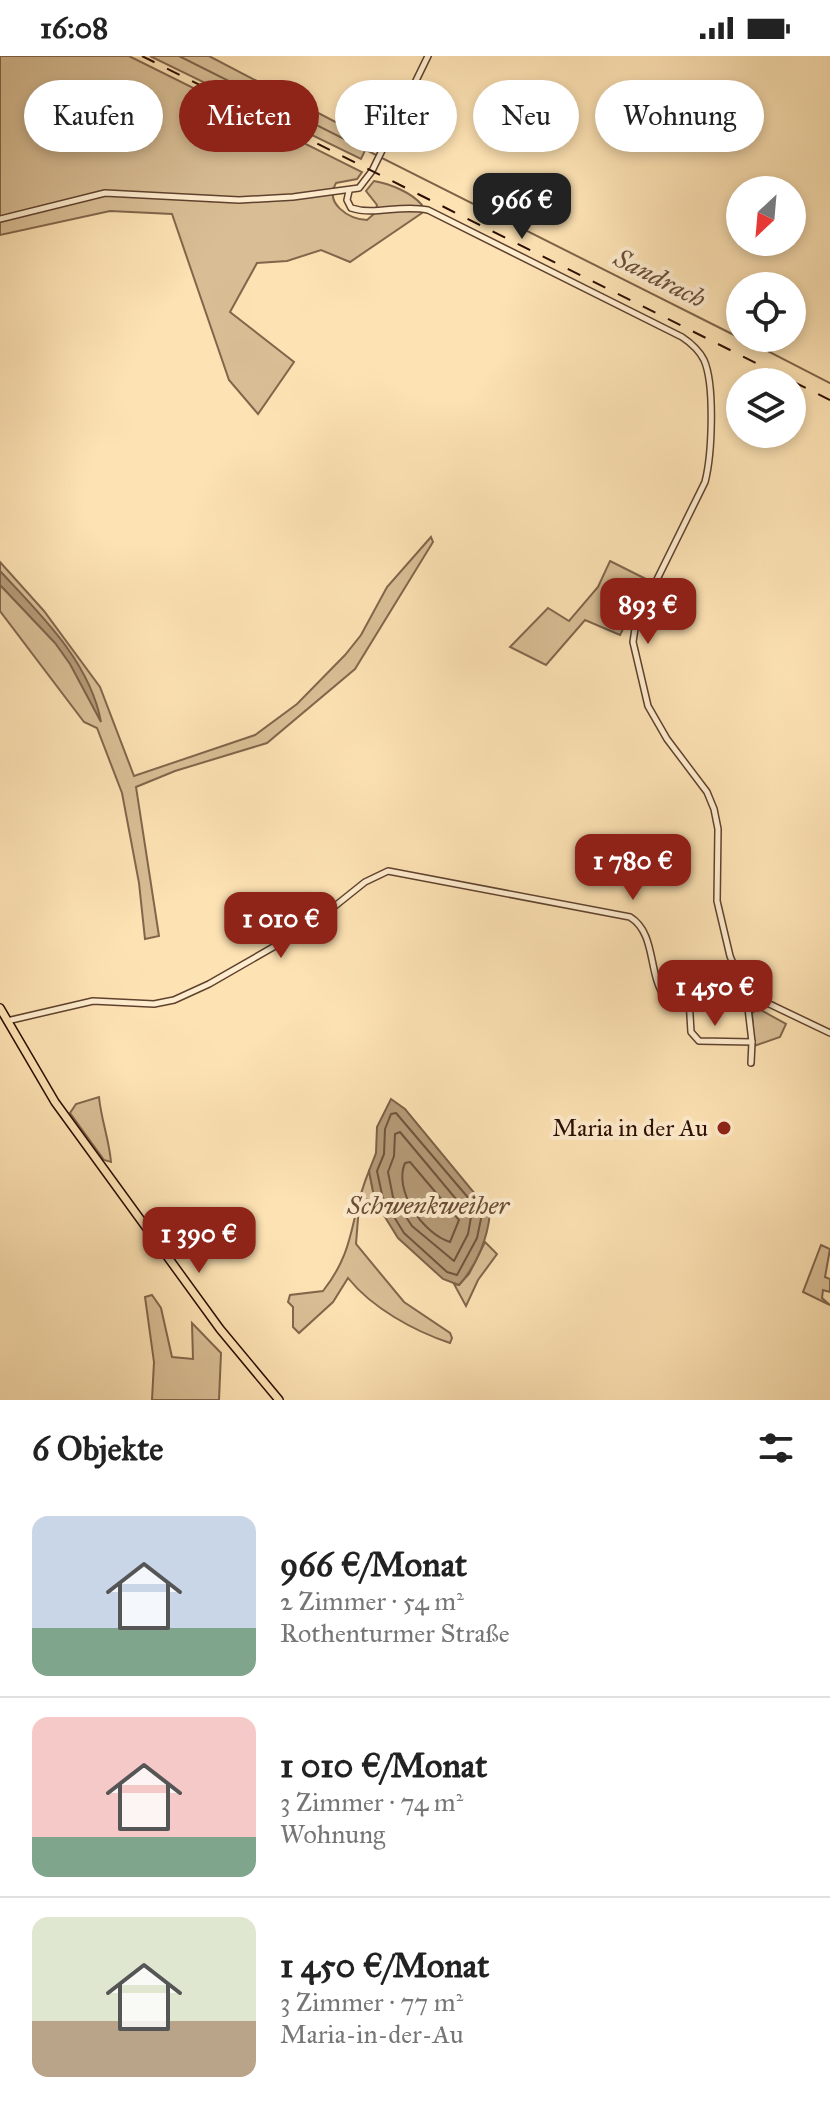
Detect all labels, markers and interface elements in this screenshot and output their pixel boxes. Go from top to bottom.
text: 16:08 [40,10,108,46]
chip: Kaufen [24,80,163,152]
chip: Mieten [179,80,319,152]
chip: Filter [335,80,457,152]
chip: Neu [473,80,579,152]
chip: Wohnung [595,80,764,152]
pin: 966 € [466,173,578,241]
north arrow [726,176,806,256]
map controls [726,176,806,448]
text: 966 € [491,183,553,215]
water label: Sandrach [608,241,711,315]
button: locate [726,272,806,352]
button: layers [726,368,806,448]
pin: 893 € [592,578,704,646]
text: 893 € [618,588,678,620]
pin: 1 780 € [559,834,707,902]
text: 1 780 € [593,844,673,876]
pin: 1 010 € [207,892,355,960]
text: 1 010 € [242,902,320,934]
pin: 1 450 € [641,960,789,1028]
text: 1 450 € [676,970,754,1002]
place label: Maria in der Au [553,1113,708,1143]
marker: Maria in der Au [715,1119,733,1137]
water label: Schwenkweiher [346,1189,510,1221]
pin: 1 390 € [125,1207,273,1275]
text: 1 390 € [161,1217,237,1249]
icon: filters [754,1426,798,1470]
text: 6 Objekte [32,1428,163,1469]
text: 966 €/Monat [280,1544,467,1585]
icon: home [96,1548,192,1644]
text: 2 Zimmer · 54 m² [280,1585,464,1617]
text: Rothenturmer Straße [280,1617,510,1649]
text: 1 010 €/Monat [280,1745,487,1786]
icon: home [96,1749,192,1845]
text: 3 Zimmer · 74 m² [280,1786,463,1818]
text: Wohnung [280,1818,385,1850]
text: 1 450 €/Monat [280,1945,489,1986]
icon: home [96,1949,192,2045]
text: 3 Zimmer · 77 m² [280,1986,463,2018]
text: Maria-in-der-Au [280,2018,464,2050]

